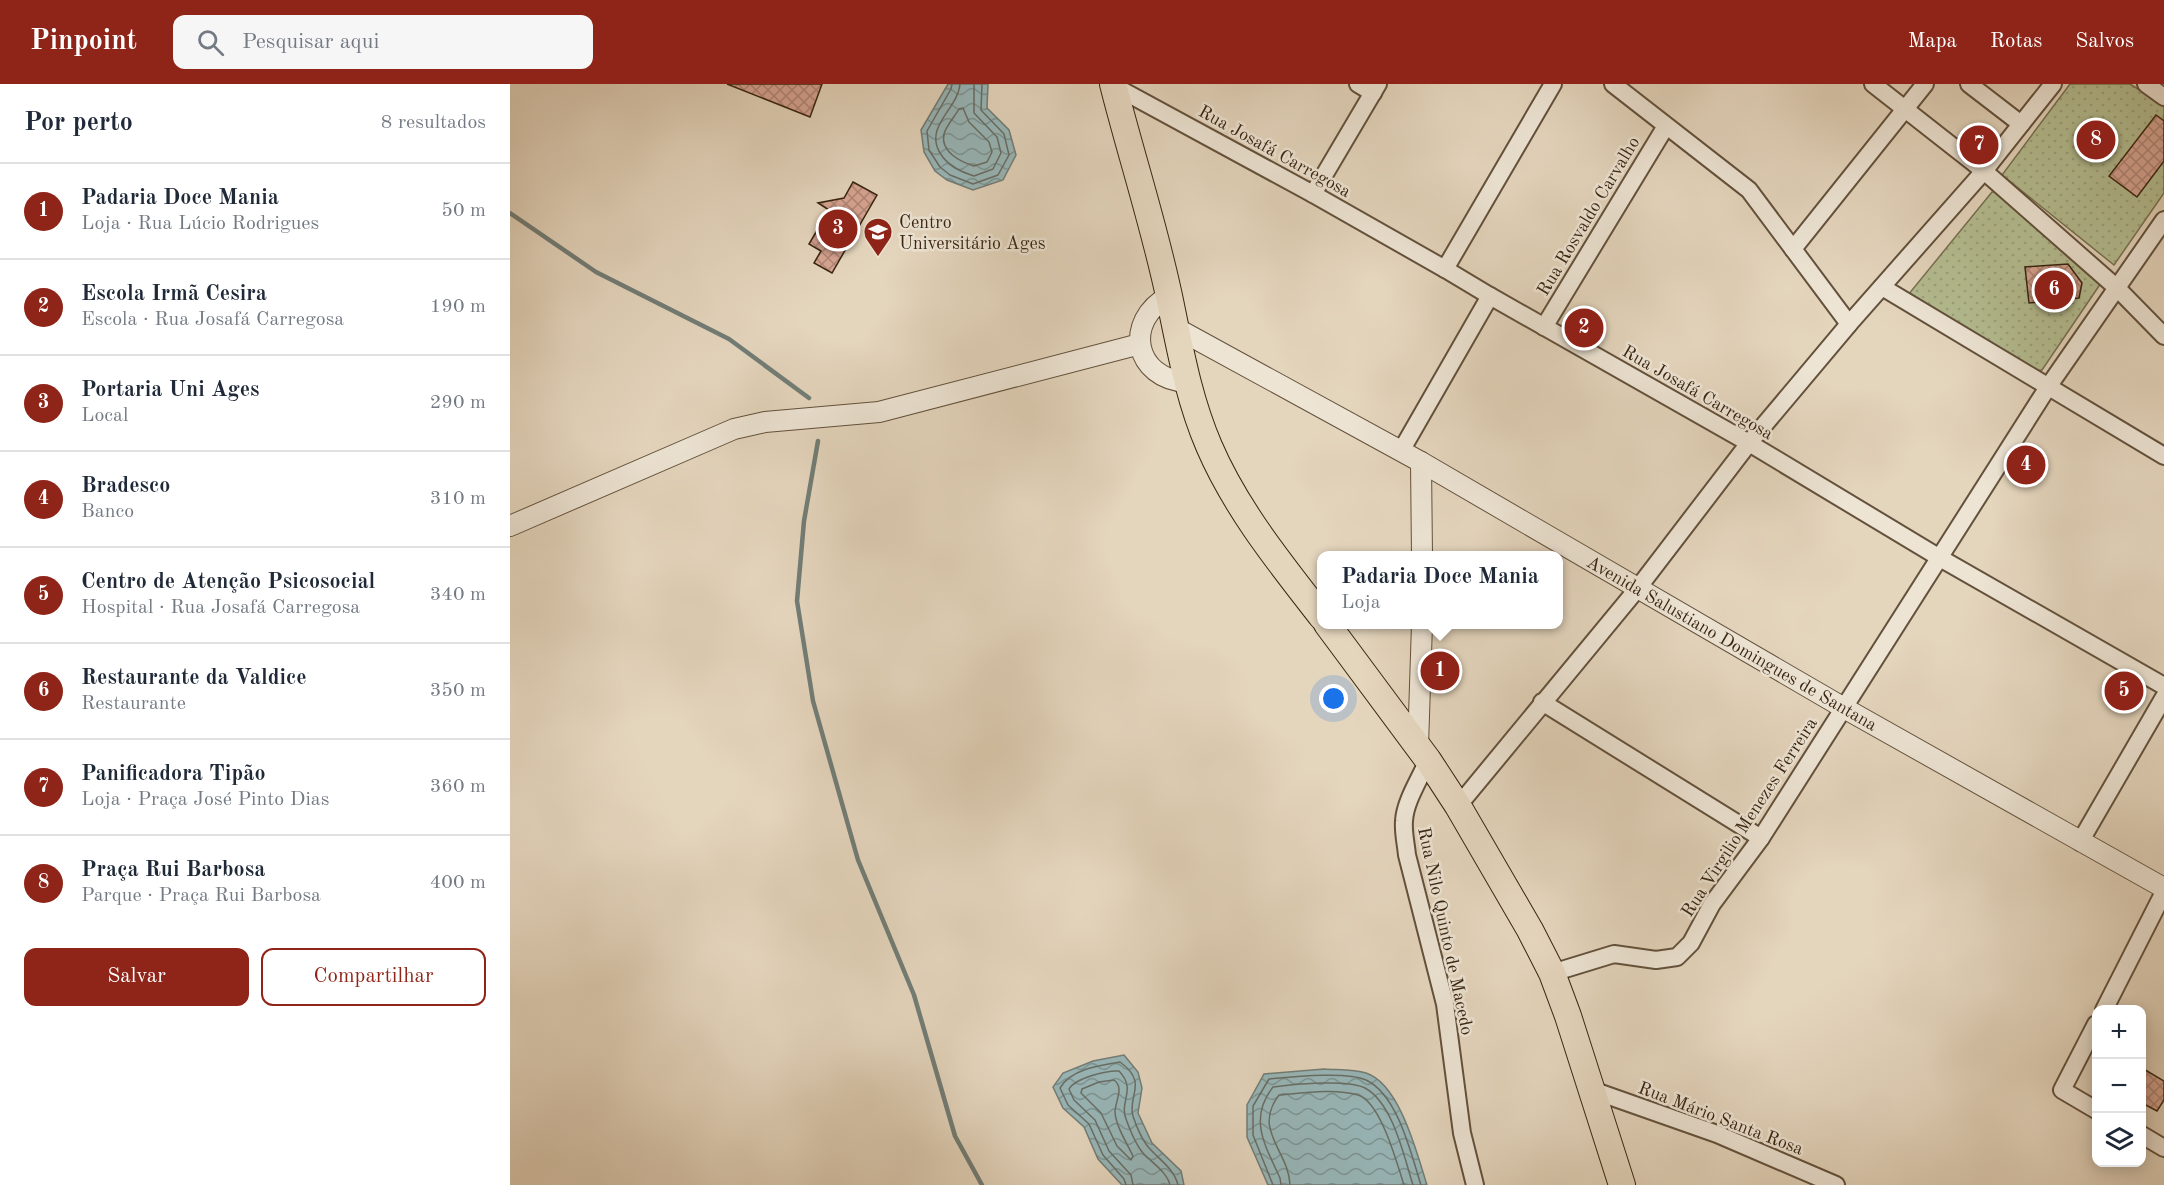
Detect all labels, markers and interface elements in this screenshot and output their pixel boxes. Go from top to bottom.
search box [173,15,593,69]
icon: search [194,26,227,59]
text: Pinpoint [30,28,137,56]
text: Pesquisar aqui [242,31,379,53]
text: Mapa [1908,31,1957,52]
text: Rotas [1990,31,2042,52]
text: Salvos [2075,31,2134,52]
street label: Rua Josafá Carregosa [1195,103,1354,201]
text: Por perto [24,110,133,136]
text: 8 resultados [381,113,486,133]
pin: 8 [2076,118,2116,162]
pin: 7 [1960,122,1998,168]
street label: Rua Rosvaldo Carvalho [1534,134,1643,299]
text: Padaria Doce Mania [81,187,279,209]
text: 1 [38,201,49,221]
text: 50 m [441,201,486,221]
pin: 3 [818,206,858,252]
text: Loja · Rua Lúcio Rodrigues [81,214,319,234]
place label: Centro Universitário Ages [899,214,1046,253]
school or university icon: Centro Universitário Ages [862,216,894,258]
pin: 6 [2034,268,2074,312]
text: Escola Irmã Cesira [81,283,267,305]
text: 2 [38,297,49,317]
text: 190 m [430,297,486,317]
pin: 2 [1564,306,1604,350]
text: Escola · Rua Josafá Carregosa [81,310,344,330]
street label: Rua Josafá Carregosa [1619,342,1776,443]
text: Portaria Uni Ages [81,379,260,401]
text: 3 [38,393,49,413]
text: 290 m [430,393,486,413]
text: Local [81,406,128,426]
pin: 4 [2006,442,2046,488]
text: Bradesco [81,475,170,497]
text: 4 [38,489,49,509]
text: 310 m [430,489,486,509]
text: Banco [81,502,134,522]
popup [1317,551,1563,629]
street label: Avenida Salustiano Domingues de Santana [1583,553,1880,735]
text: Padaria Doce Mania [1341,566,1539,588]
text: Centro de Atenção Psicosocial [81,571,375,593]
text: 5 [38,585,49,605]
text: 340 m [430,585,486,605]
text: Loja [1341,593,1381,613]
text: Hospital · Rua Josafá Carregosa [81,598,360,618]
pin: 1 [1420,648,1460,694]
text: Restaurante da Valdice [81,667,307,689]
pin: 5 [2104,668,2144,714]
text: 6 [38,681,49,701]
text: 350 m [430,681,486,701]
your location [1319,684,1348,713]
text: Restaurante [81,694,186,714]
street label: Rua Virgilio Menezes Ferreira [1679,715,1821,920]
text: Panificadora Tipão [81,763,266,785]
text: 7 [38,777,49,797]
text: 360 m [430,777,486,797]
text: Loja · Praça José Pinto Dias [81,790,329,810]
street label: Rua Nilo Quinto de Macedo [1414,826,1476,1037]
text: Praça Rui Barbosa [81,859,265,881]
text: 8 [38,873,49,893]
text: 400 m [430,873,486,893]
text: Parque · Praça Rui Barbosa [81,886,321,906]
button: Salvar [24,948,249,1006]
button: Compartilhar [261,948,486,1006]
map controls [2092,1005,2146,1167]
button: + [2092,1005,2146,1059]
button: − [2092,1059,2146,1113]
street label: Rua Mário Santa Rosa [1636,1079,1806,1159]
button: layers [2092,1113,2146,1167]

